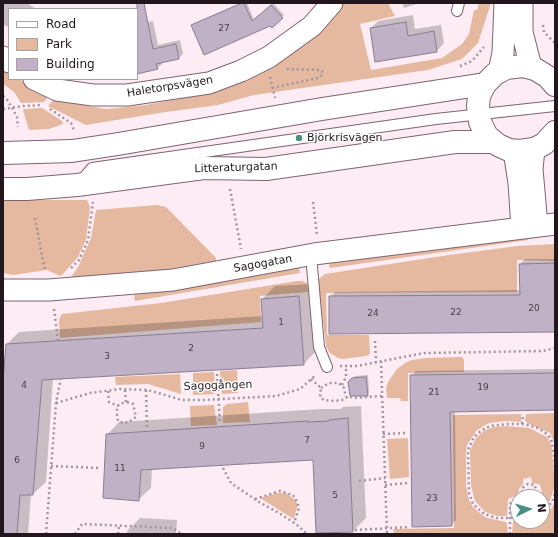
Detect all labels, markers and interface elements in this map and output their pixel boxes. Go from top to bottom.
legend [8,8,138,80]
text: Road [46,17,76,31]
house number: 27 [218,24,230,34]
text: Park [46,37,72,51]
text: Building [46,57,95,71]
street label: Haletorpsvägen [126,74,214,100]
place label: Björkrisvägen [307,131,383,145]
marker: Björkrisvägen [294,133,304,143]
street label: Litteraturgatan [194,160,278,176]
street label: Sagogatan [233,252,293,276]
house number: 20 [528,304,540,314]
house number: 22 [450,308,462,318]
house number: 24 [367,309,379,319]
house number: 1 [278,318,284,328]
house number: 2 [188,344,194,354]
house number: 3 [104,352,110,362]
street label: Sagogången [183,378,253,394]
house number: 4 [21,381,27,391]
house number: 19 [477,383,489,393]
house number: 21 [428,388,440,398]
house number: 7 [304,436,310,446]
house number: 9 [199,442,205,452]
house number: 6 [14,456,20,466]
house number: 11 [114,464,126,474]
north arrow [510,489,550,529]
house number: 5 [332,491,338,501]
house number: 23 [426,494,438,504]
text: N [535,503,548,513]

